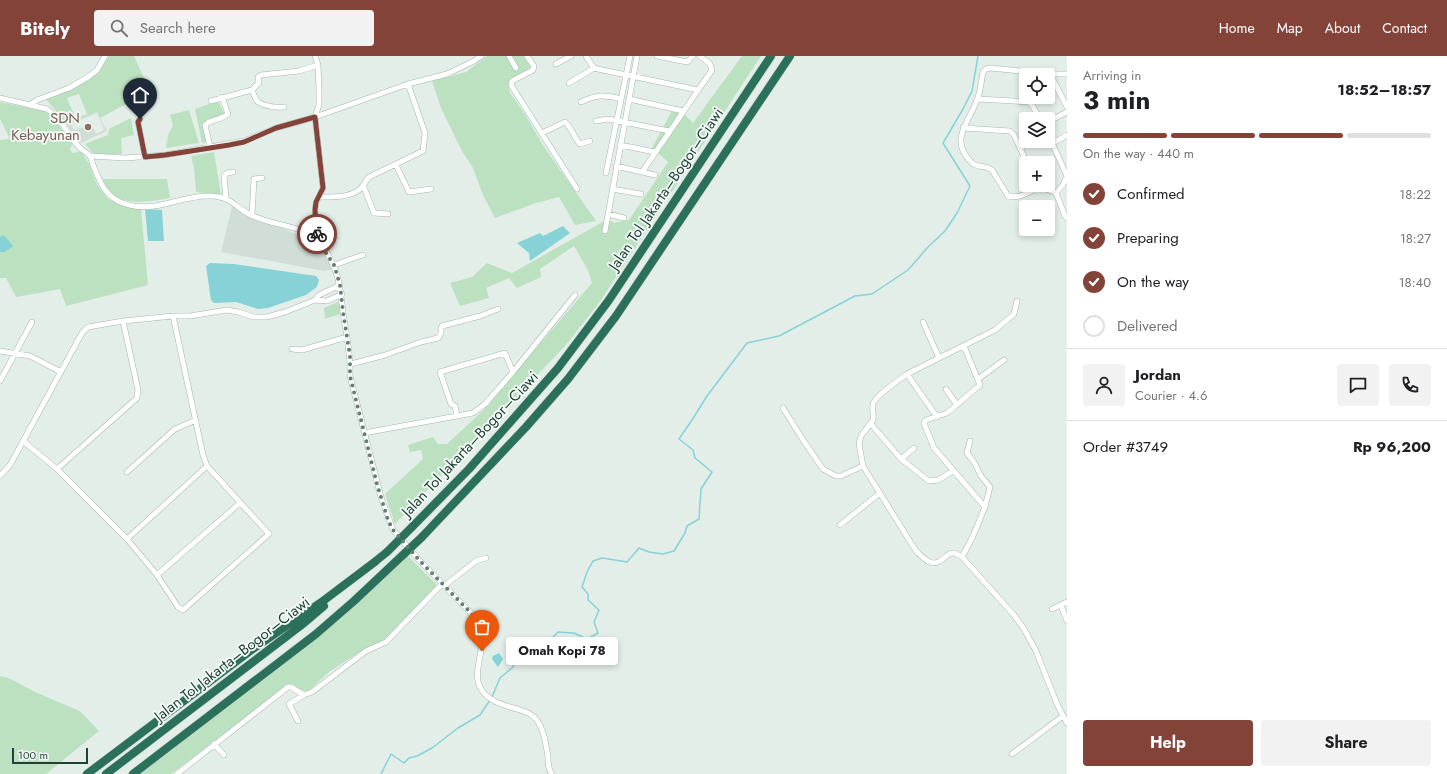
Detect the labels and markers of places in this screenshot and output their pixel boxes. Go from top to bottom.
pin [123,78,157,119]
place label: SDN Kebayunan [11,107,80,146]
marker: SDN Kebayunan [83,122,93,132]
pin [465,610,499,651]
callout: Omah Kopi 78 [506,637,618,665]

